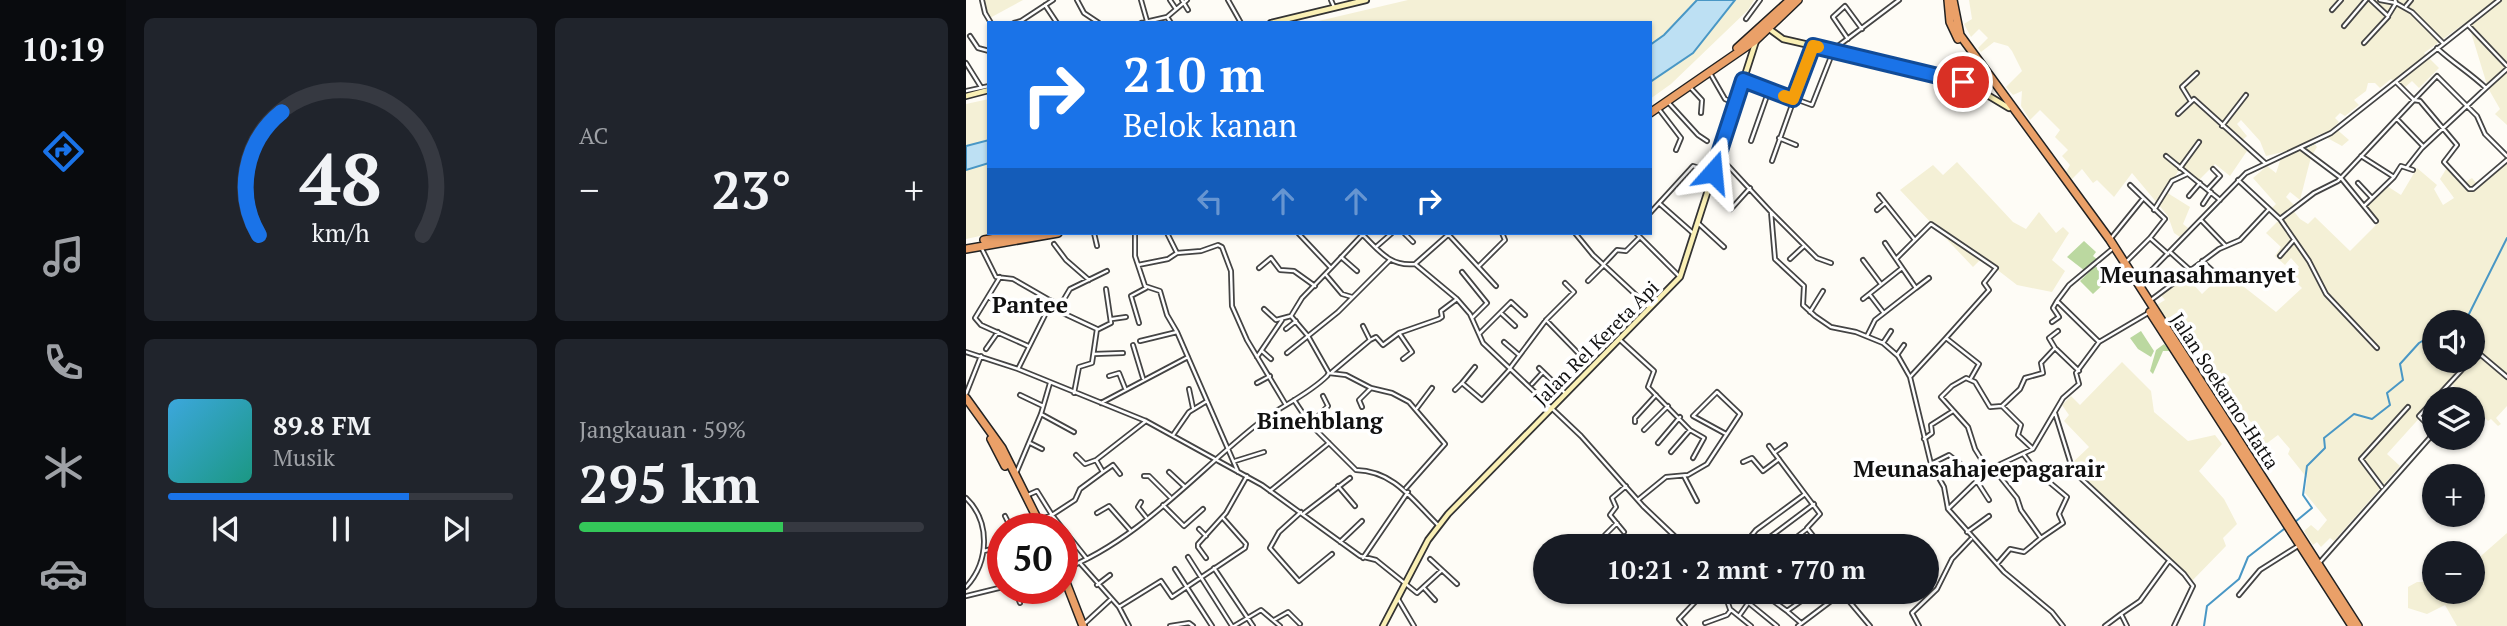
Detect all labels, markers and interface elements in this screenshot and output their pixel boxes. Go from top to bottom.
text: 10:19 [21,28,105,70]
text: 210 m [1123,41,1265,106]
icon: right [1008,49,1099,140]
pin [1933,52,1993,112]
icon: arrive [1944,63,1982,101]
text: Belok kanan [1123,104,1297,146]
text: AC [579,120,608,151]
icon: directions [39,127,88,176]
text: 48 [299,130,382,227]
position arrow [1676,135,1750,209]
text: 23° [711,155,792,224]
text: − [579,165,599,215]
text: + [904,165,924,215]
icon: left [1191,182,1229,220]
icon: ahead [1264,182,1302,220]
icon: ahead [1337,182,1375,220]
icon: right [1410,182,1448,220]
text: km/h [312,216,370,249]
icon: music [39,232,88,281]
district label: Meunasahmanyet [2100,259,2296,290]
street label: Jalan Rel Kereta Api [1528,275,1664,411]
district label: Pantee [992,289,1068,320]
street label: Jalan Soekarno-Hatta [2166,308,2285,474]
map controls [2422,310,2485,604]
button: sound [2422,310,2485,373]
icon: phone [39,338,88,387]
button: layers [2422,387,2485,450]
district label: Binehblang [1257,405,1384,436]
text: 89.8 FM [273,408,371,442]
text: Jangkauan · 59% [579,414,746,445]
text: Musik [273,442,335,473]
icon: climate [39,443,88,492]
text: 295 km [579,449,760,518]
district label: Meunasahajeepagarair [1853,453,2105,484]
button: + [2422,464,2485,527]
icon: previous [207,510,245,548]
icon: pause [322,510,360,548]
icon: next [437,510,475,548]
speed limit sign: 50 [987,513,1078,604]
button: − [2422,541,2485,604]
icon: car [39,549,88,598]
text: 10:21 · 2 mnt · 770 m [1606,552,1866,586]

